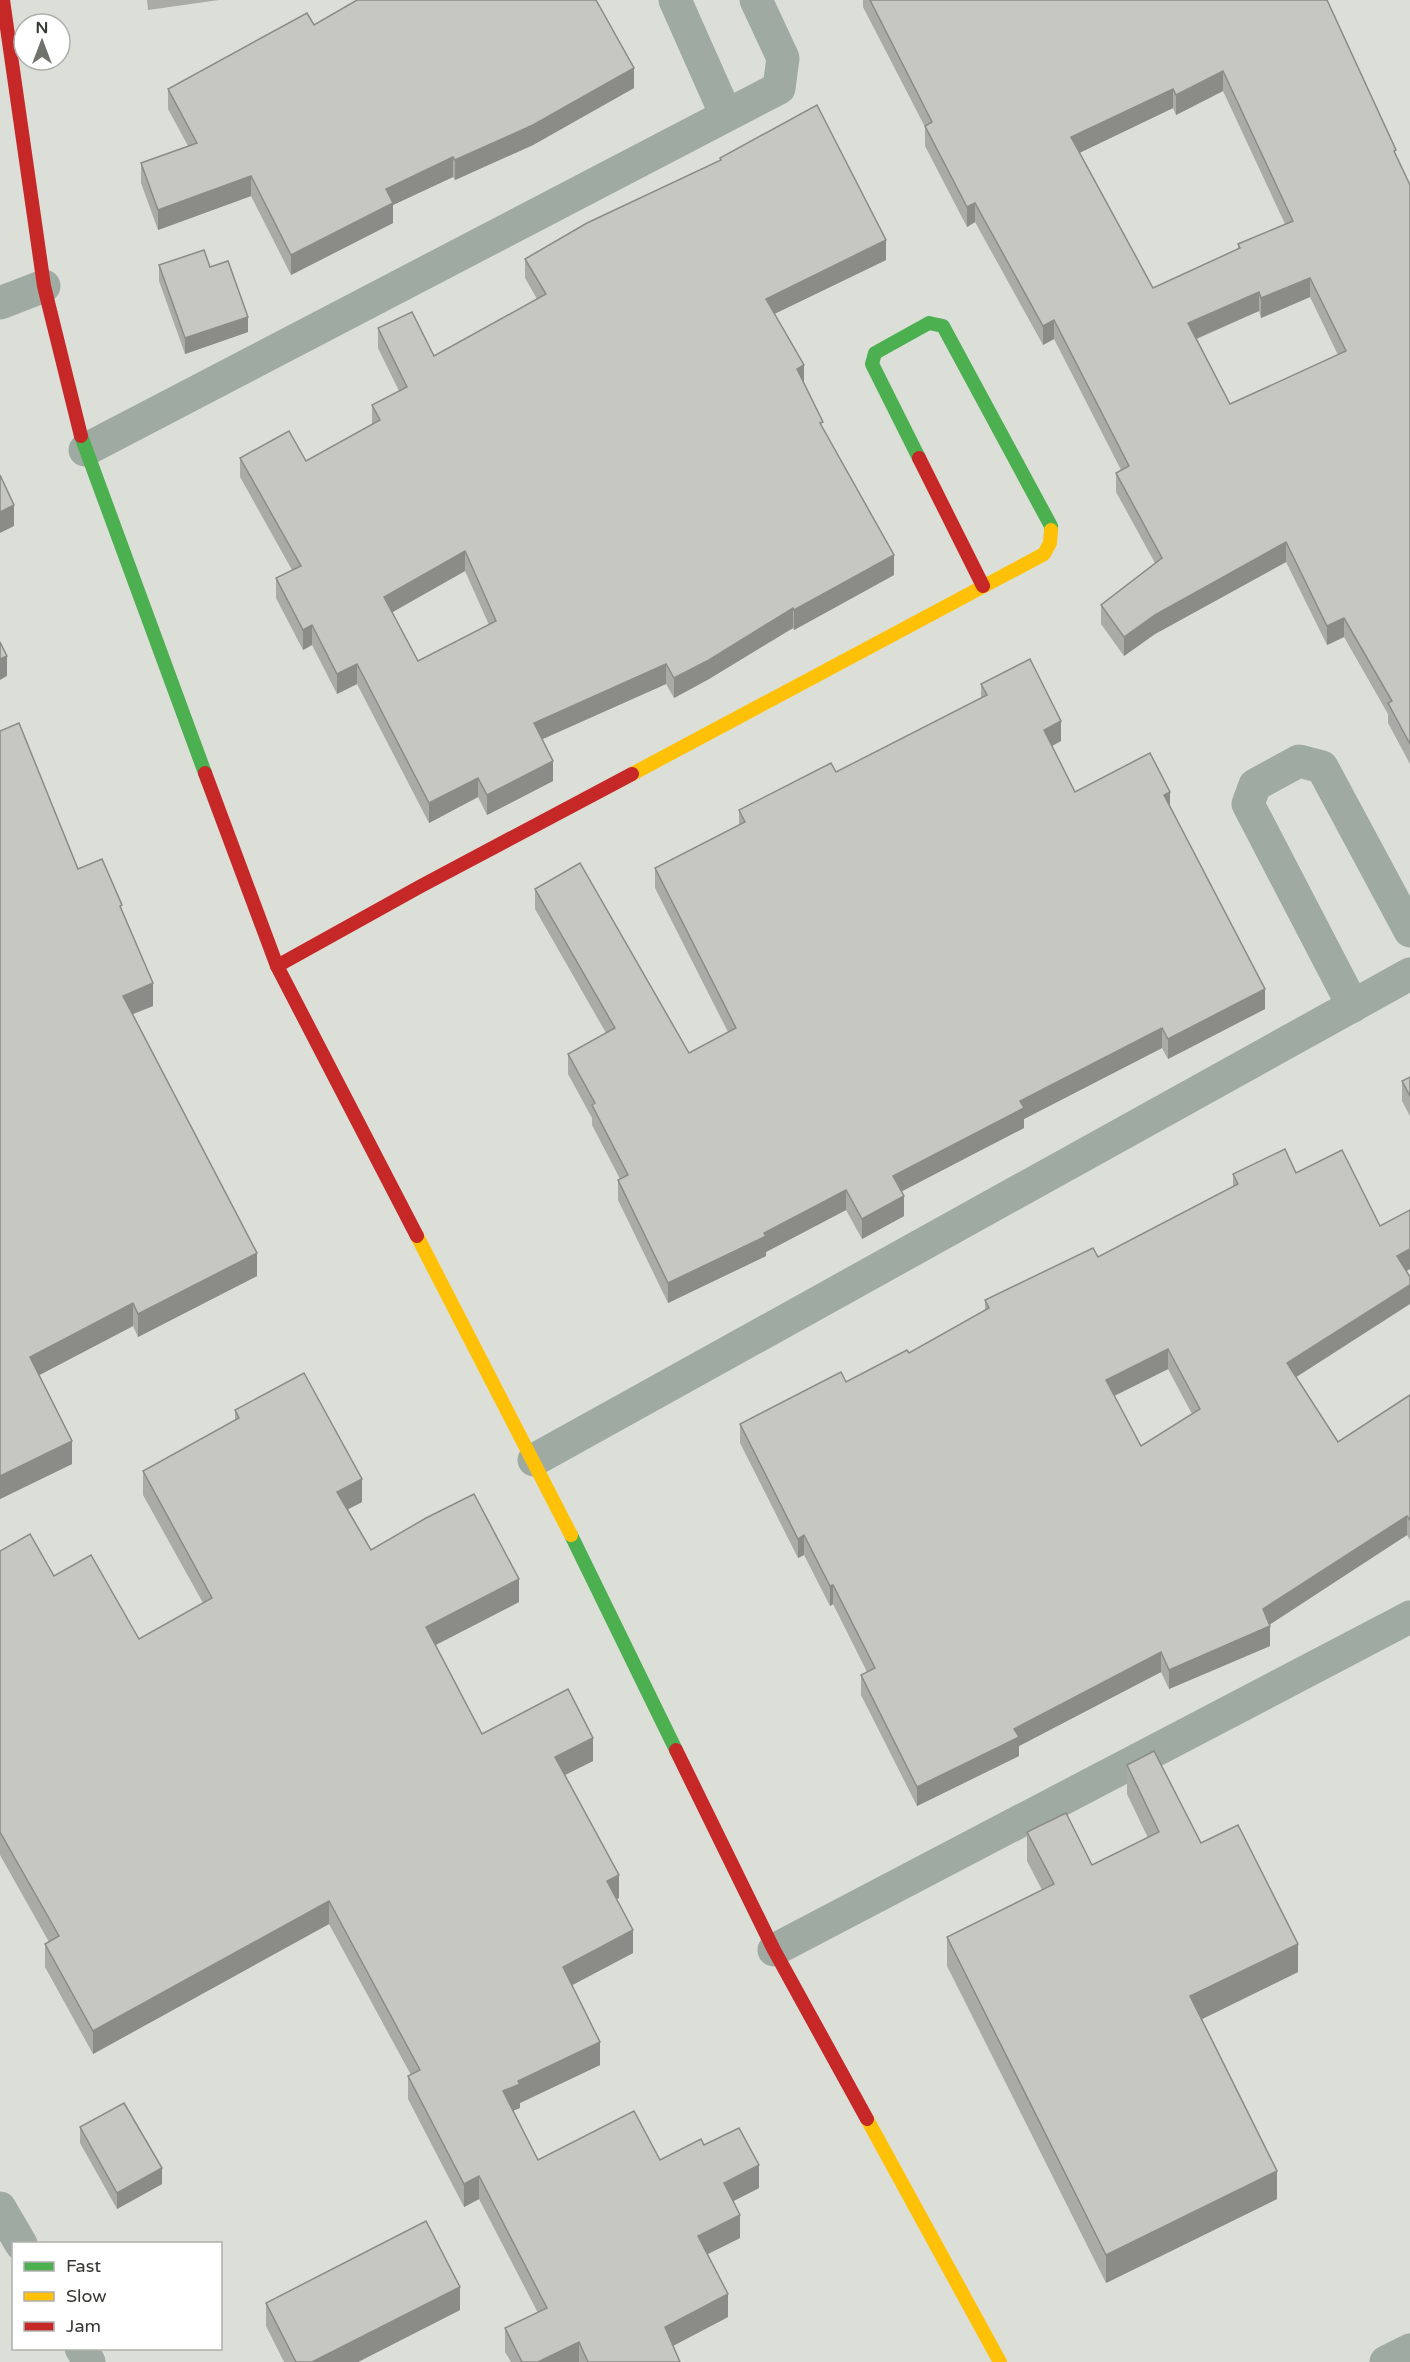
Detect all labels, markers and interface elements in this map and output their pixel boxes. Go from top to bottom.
north arrow [12,12,72,72]
text: N [36,18,48,38]
legend [12,2242,222,2350]
text: Fast [66,2255,101,2277]
text: Slow [66,2285,107,2307]
text: Jam [66,2315,101,2337]

